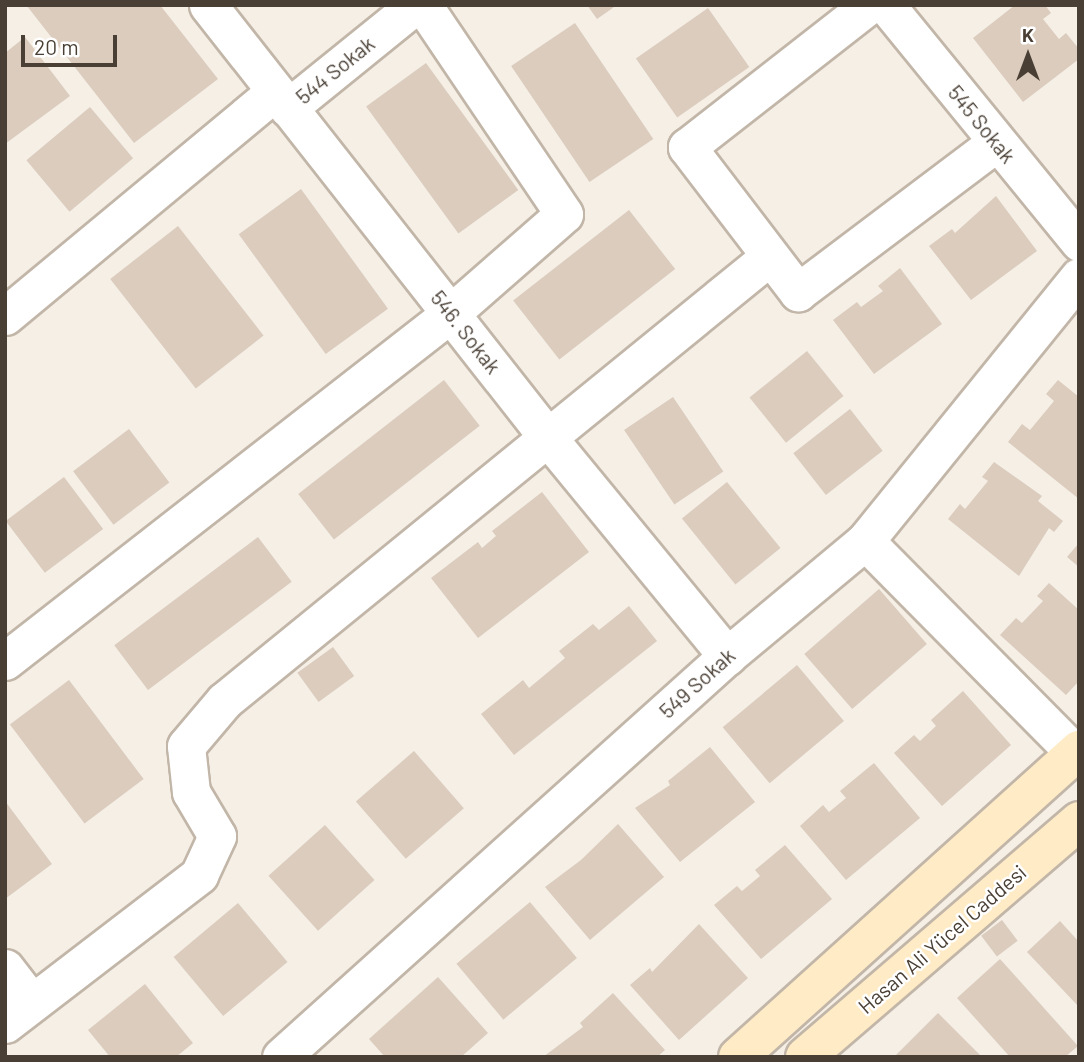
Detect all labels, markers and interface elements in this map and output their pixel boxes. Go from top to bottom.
scale bar [24,21,121,65]
north arrow [993,21,1063,91]
text: K [1022,23,1034,46]
street label: 544 Sokak [291,31,379,109]
text: 20 m [34,34,79,59]
street label: 545 Sokak [943,80,1021,168]
street label: 546. Sokak [426,285,506,379]
street label: 549 Sokak [654,643,740,723]
street label: Hasan Ali Yücel Caddesi [853,859,1031,1019]

